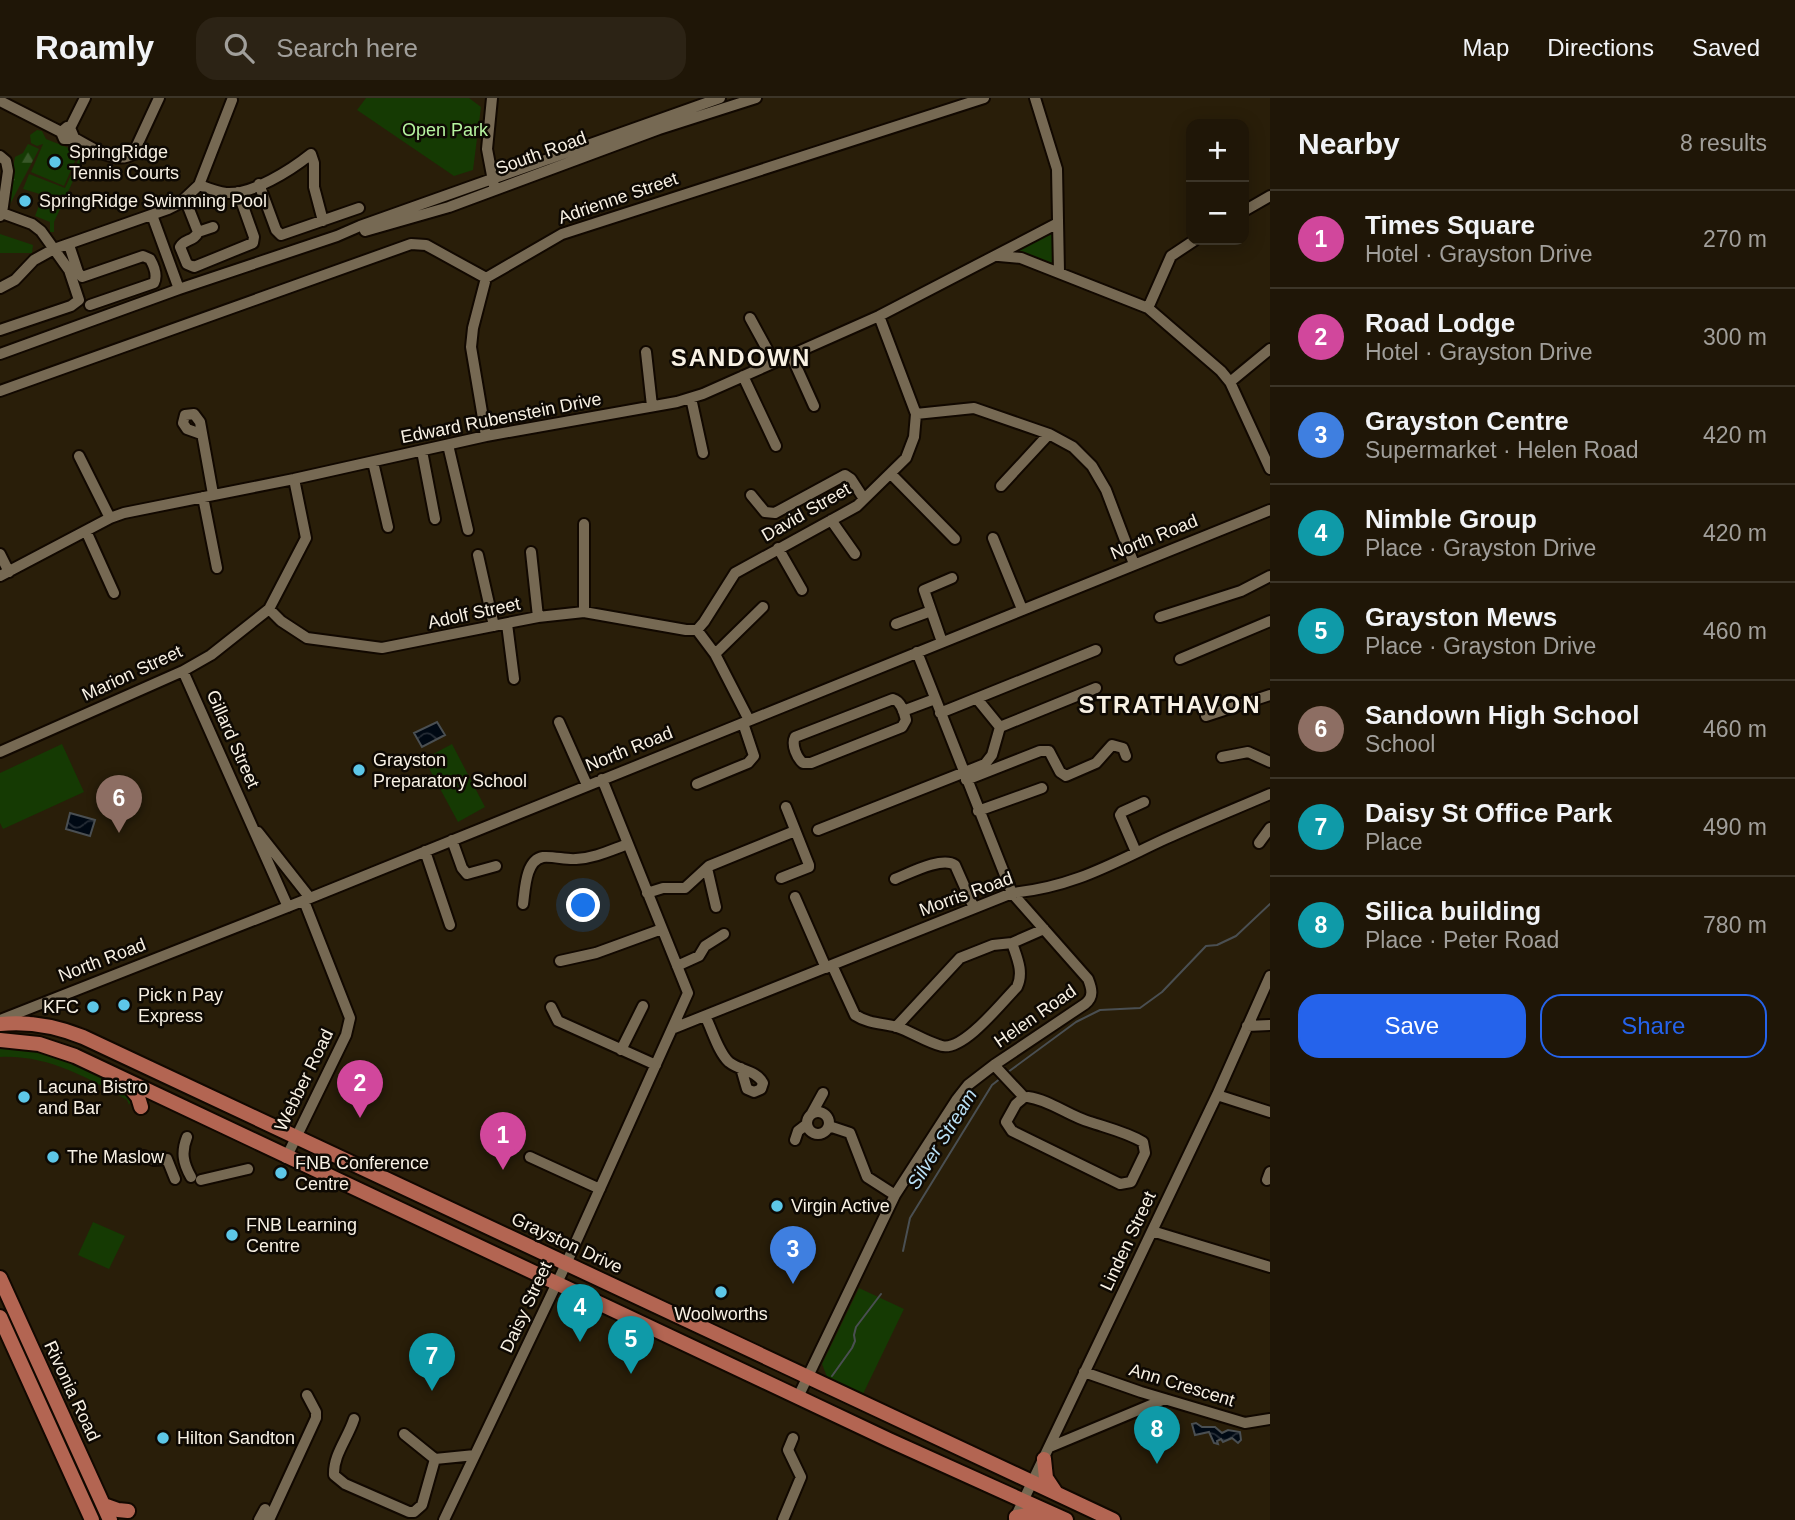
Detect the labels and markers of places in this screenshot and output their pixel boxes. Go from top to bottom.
place label: SpringRidge Tennis Courts [69,142,179,183]
marker: SpringRidge Tennis Courts [47,154,63,170]
place label: SpringRidge Swimming Pool [39,191,267,211]
marker: SpringRidge Swimming Pool [17,193,33,209]
place label: Grayston Preparatory School [373,750,527,791]
marker: Grayston Preparatory School [351,762,367,778]
pin: 6 [96,775,142,833]
place label: Pick n Pay Express [138,985,223,1026]
place label: KFC [43,997,79,1017]
marker: Pick n Pay Express [116,997,132,1013]
marker: KFC [85,999,101,1015]
pin: 2 [337,1060,383,1118]
place label: Lacuna Bistro and Bar [38,1077,148,1118]
marker: Lacuna Bistro and Bar [16,1089,32,1105]
pin: 1 [480,1112,526,1170]
place label: The Maslow [67,1147,165,1167]
marker: The Maslow [45,1149,61,1165]
place label: FNB Conference Centre [295,1153,429,1194]
marker: FNB Conference Centre [273,1165,289,1181]
place label: Virgin Active [791,1196,890,1216]
marker: Virgin Active [769,1198,785,1214]
place label: FNB Learning Centre [246,1215,357,1256]
pin: 3 [770,1226,816,1284]
marker: FNB Learning Centre [224,1227,240,1243]
pin: 4 [557,1284,603,1342]
marker: Woolworths [713,1284,729,1300]
place label: Woolworths [674,1304,768,1324]
pin: 5 [608,1316,654,1374]
pin: 7 [409,1333,455,1391]
pin: 8 [1134,1406,1180,1464]
place label: Hilton Sandton [177,1428,295,1448]
marker: Hilton Sandton [155,1430,171,1446]

